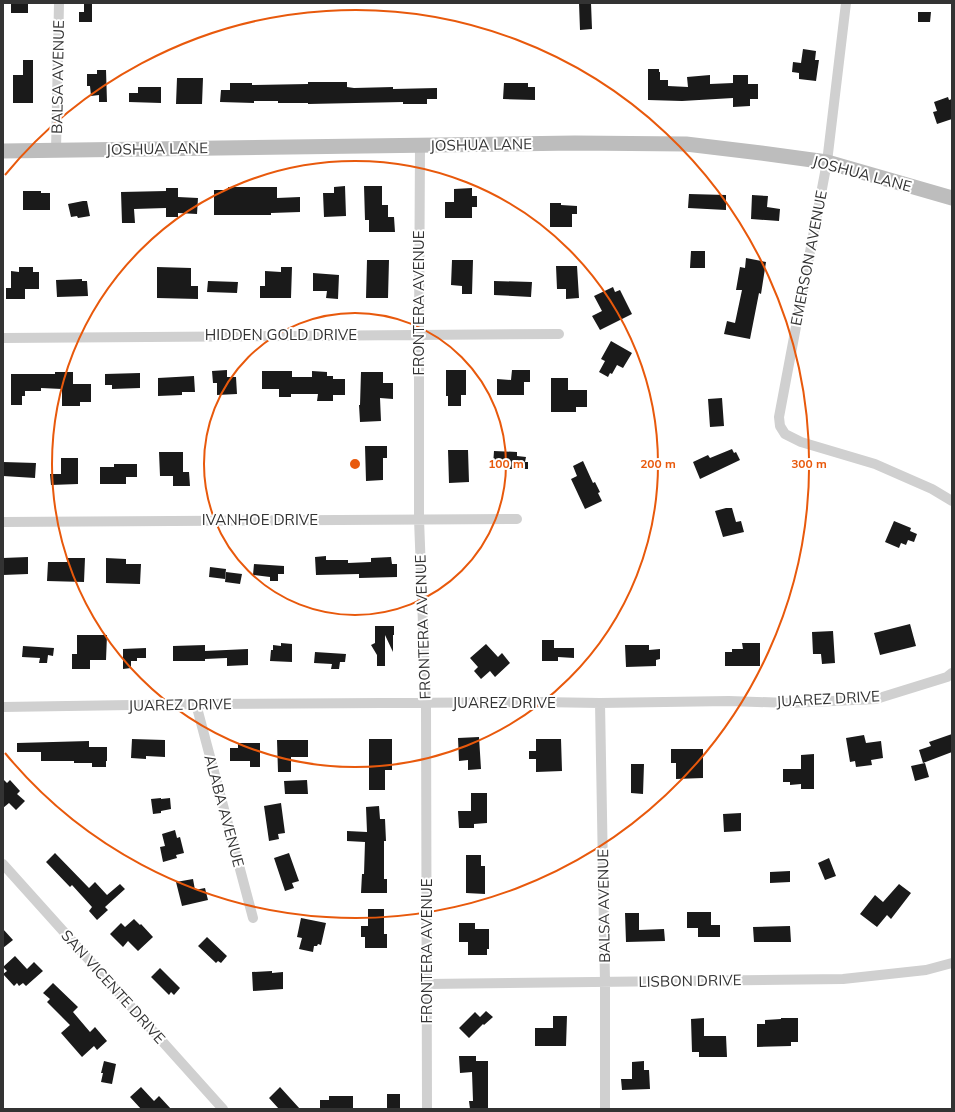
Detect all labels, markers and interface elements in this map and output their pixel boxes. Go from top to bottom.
street label: BALSA AVENUE [47,20,68,134]
street label: JOSHUA LANE [430,134,532,155]
street label: JOSHUA LANE [106,138,208,159]
street label: JOSHUA LANE [810,151,914,196]
street label: EMERSON AVENUE [786,188,831,327]
street label: FRONTERA AVENUE [409,230,428,376]
street label: HIDDEN GOLD DRIVE [205,325,357,344]
text: 100 m [488,456,524,471]
text: 200 m [640,456,676,471]
text: 300 m [791,456,827,471]
centre of rings [348,457,362,471]
street label: IVANHOE DRIVE [202,510,318,529]
street label: FRONTERA AVENUE [410,554,435,700]
street label: JUAREZ DRIVE [776,686,880,711]
street label: JUAREZ DRIVE [452,693,556,712]
street label: JUAREZ DRIVE [128,694,232,715]
street label: ALABA AVENUE [200,753,249,869]
street label: BALSA AVENUE [593,849,614,963]
street label: FRONTERA AVENUE [417,878,436,1024]
street label: SAN VICENTE DRIVE [57,926,170,1048]
street label: LISBON DRIVE [638,970,742,991]

